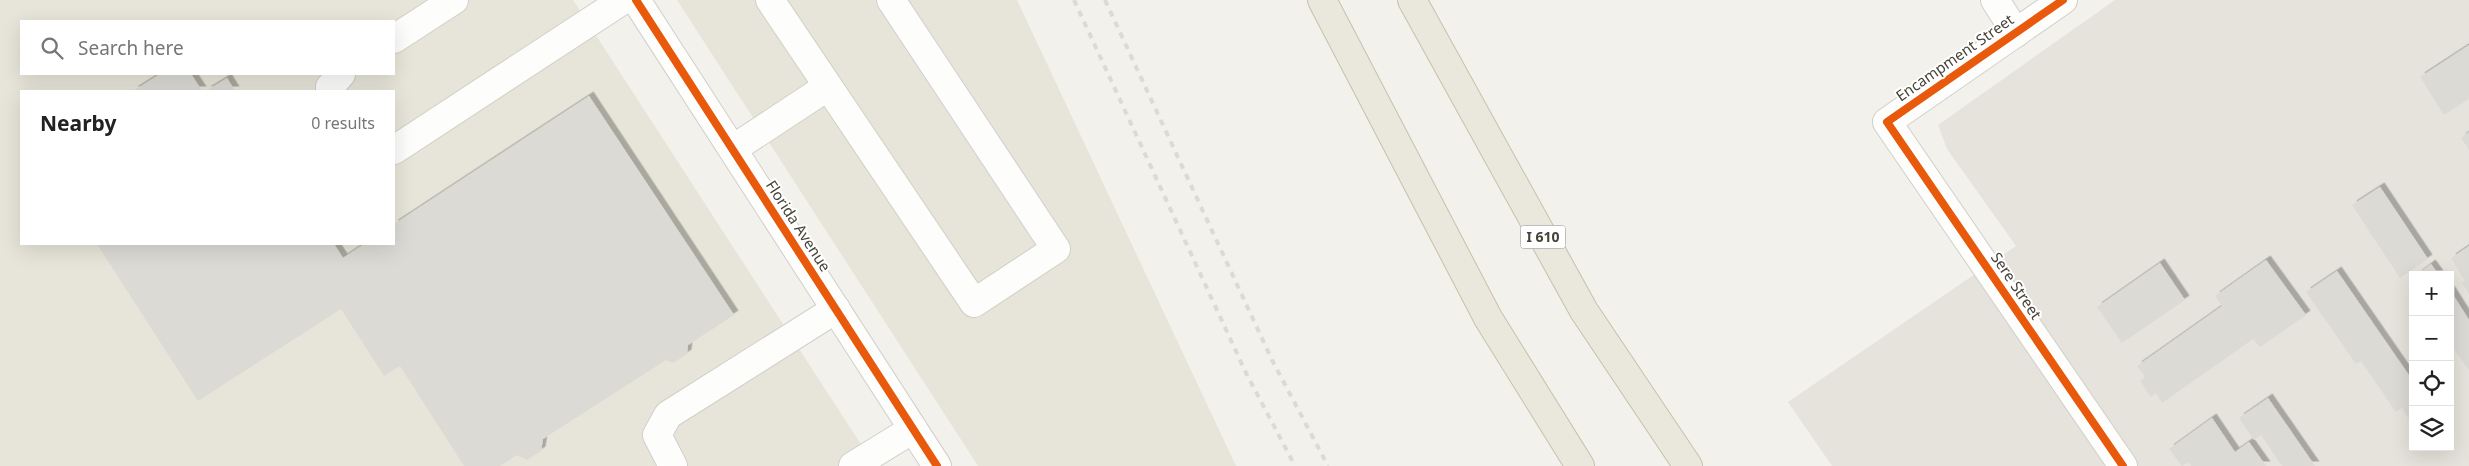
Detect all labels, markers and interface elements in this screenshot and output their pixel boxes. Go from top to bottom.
street label: Encampment Street [1892,9,2018,105]
search box [20,20,395,75]
icon: search [38,34,66,62]
text: Search here [78,35,184,61]
text: Nearby [40,109,116,137]
text: 0 results [311,112,375,134]
street label: Florida Avenue [762,176,836,275]
road number: I 610 [1520,226,1566,248]
street label: Sere Street [1987,248,2047,323]
map controls [2409,271,2454,451]
button: + [2409,271,2454,316]
button: − [2409,316,2454,361]
button: locate [2409,361,2454,406]
button: layers [2409,406,2454,451]

